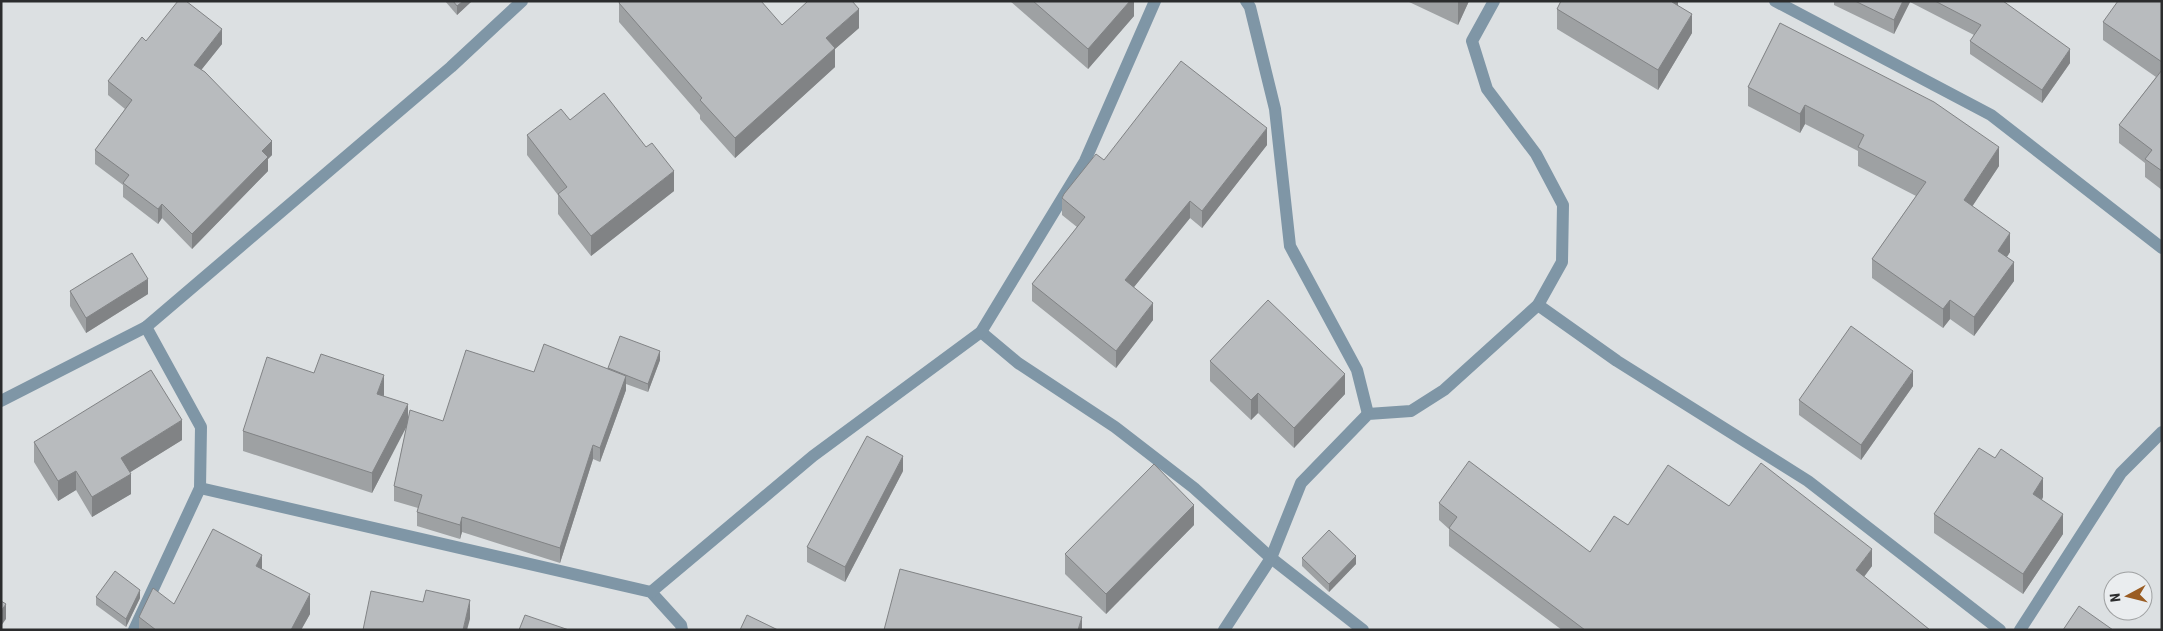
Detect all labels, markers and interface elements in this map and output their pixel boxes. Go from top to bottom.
north arrow [2103,571,2153,621]
text: N [2107,592,2124,603]

